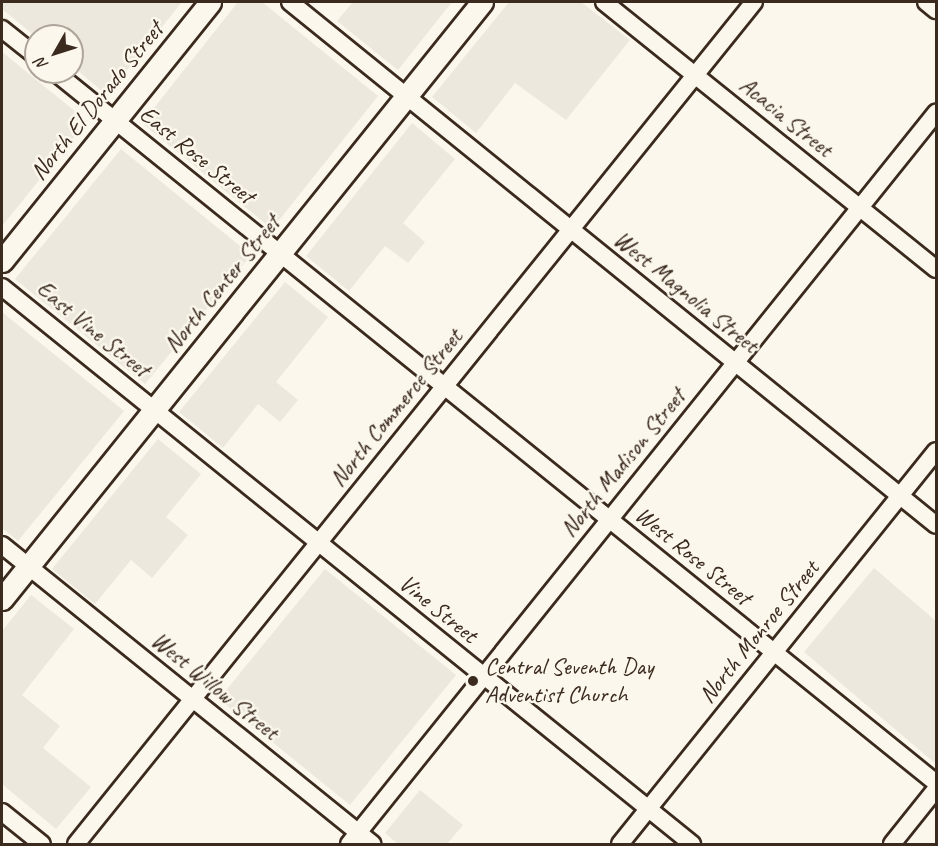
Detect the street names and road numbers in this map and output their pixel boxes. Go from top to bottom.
street label: North El Dorado Street [24,16,170,186]
street label: Acacia Street [733,71,839,163]
street label: East Rose Street [133,100,261,210]
street label: North Center Street [158,209,286,359]
street label: West Magnolia Street [607,224,765,360]
street label: East Vine Street [30,274,156,384]
street label: North Commerce Street [323,323,469,493]
street label: North Madison Street [554,383,692,543]
street label: West Rose Street [629,500,757,612]
street label: North Monroe Street [693,555,825,709]
street label: Vine Street [393,569,483,649]
street label: West Willow Street [145,625,285,747]

